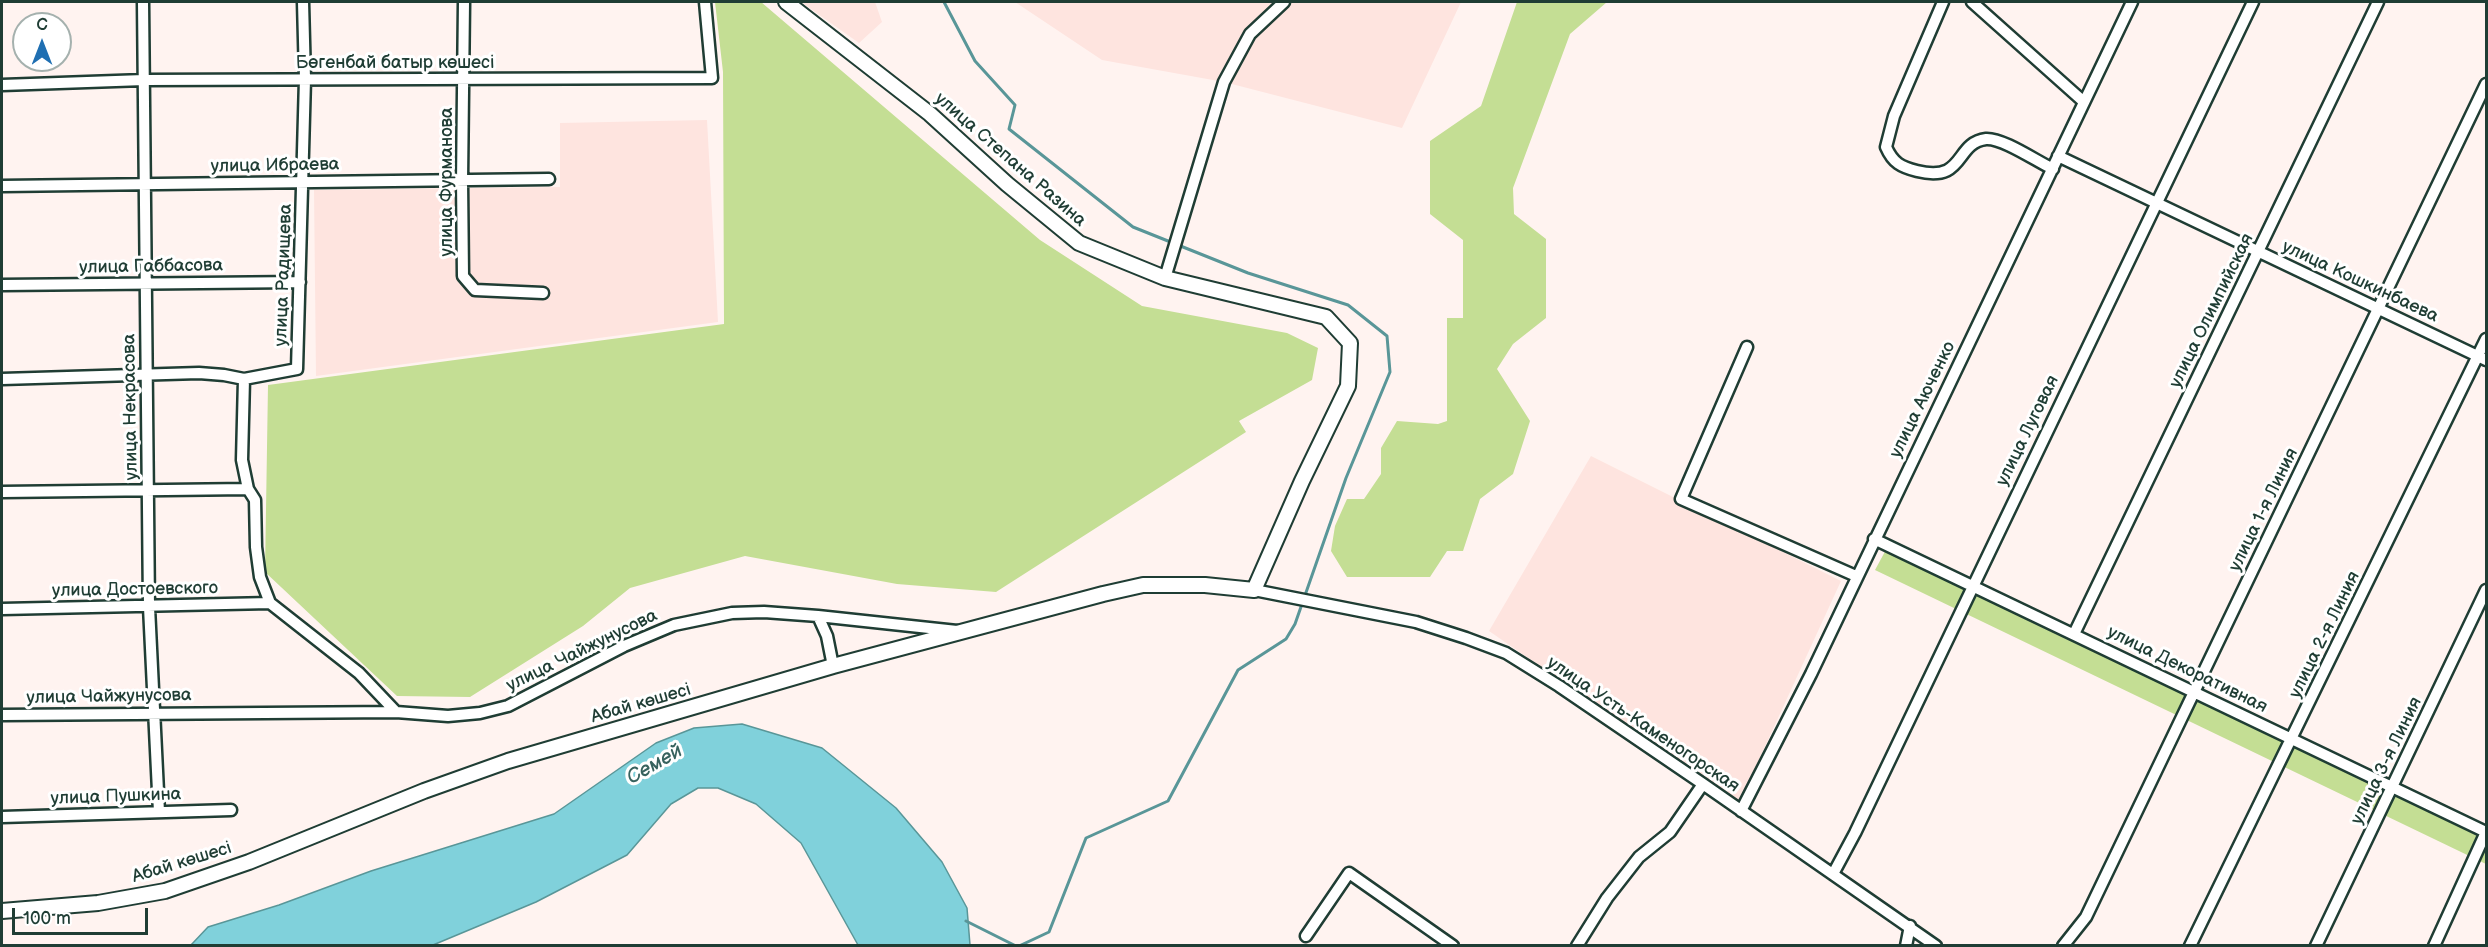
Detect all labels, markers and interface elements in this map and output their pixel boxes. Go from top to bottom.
north arrow [12,12,72,72]
text: С [36,16,48,35]
street label: Бөгенбай батыр көшесі [296,52,494,74]
street label: улица Степана Разина [930,88,1090,232]
street label: улица Фурманова [436,107,458,257]
street label: улица Ибраева [210,154,340,178]
street label: улица Радищева [271,203,297,347]
street label: улица Олимпийская [2165,230,2259,392]
street label: улица Кошкинбаева [2278,236,2442,328]
street label: улица Габбасова [79,255,223,279]
street label: улица Некрасова [119,333,143,481]
street label: улица Аюченко [1885,338,1961,462]
street label: улица Луговая [1992,372,2064,490]
street label: улица 1-я Линия [2225,445,2303,575]
street label: улица 2-я Линия [2285,568,2365,702]
street label: улица Достоевского [52,578,218,602]
street label: улица Чайжунусова [503,605,661,697]
street label: улица Декоративная [2103,622,2271,718]
street label: улица Усть-Каменогорская [1543,652,1743,798]
street label: Абай көшесі [589,679,693,729]
street label: улица Чайжунусова [26,685,192,709]
street label: улица 3-я Линия [2347,694,2427,828]
water label: Семей [623,740,687,790]
street label: улица Пушкина [50,784,182,810]
street label: Абай көшесі [130,838,234,888]
scale bar [15,896,152,934]
text: 100 m [23,908,71,929]

